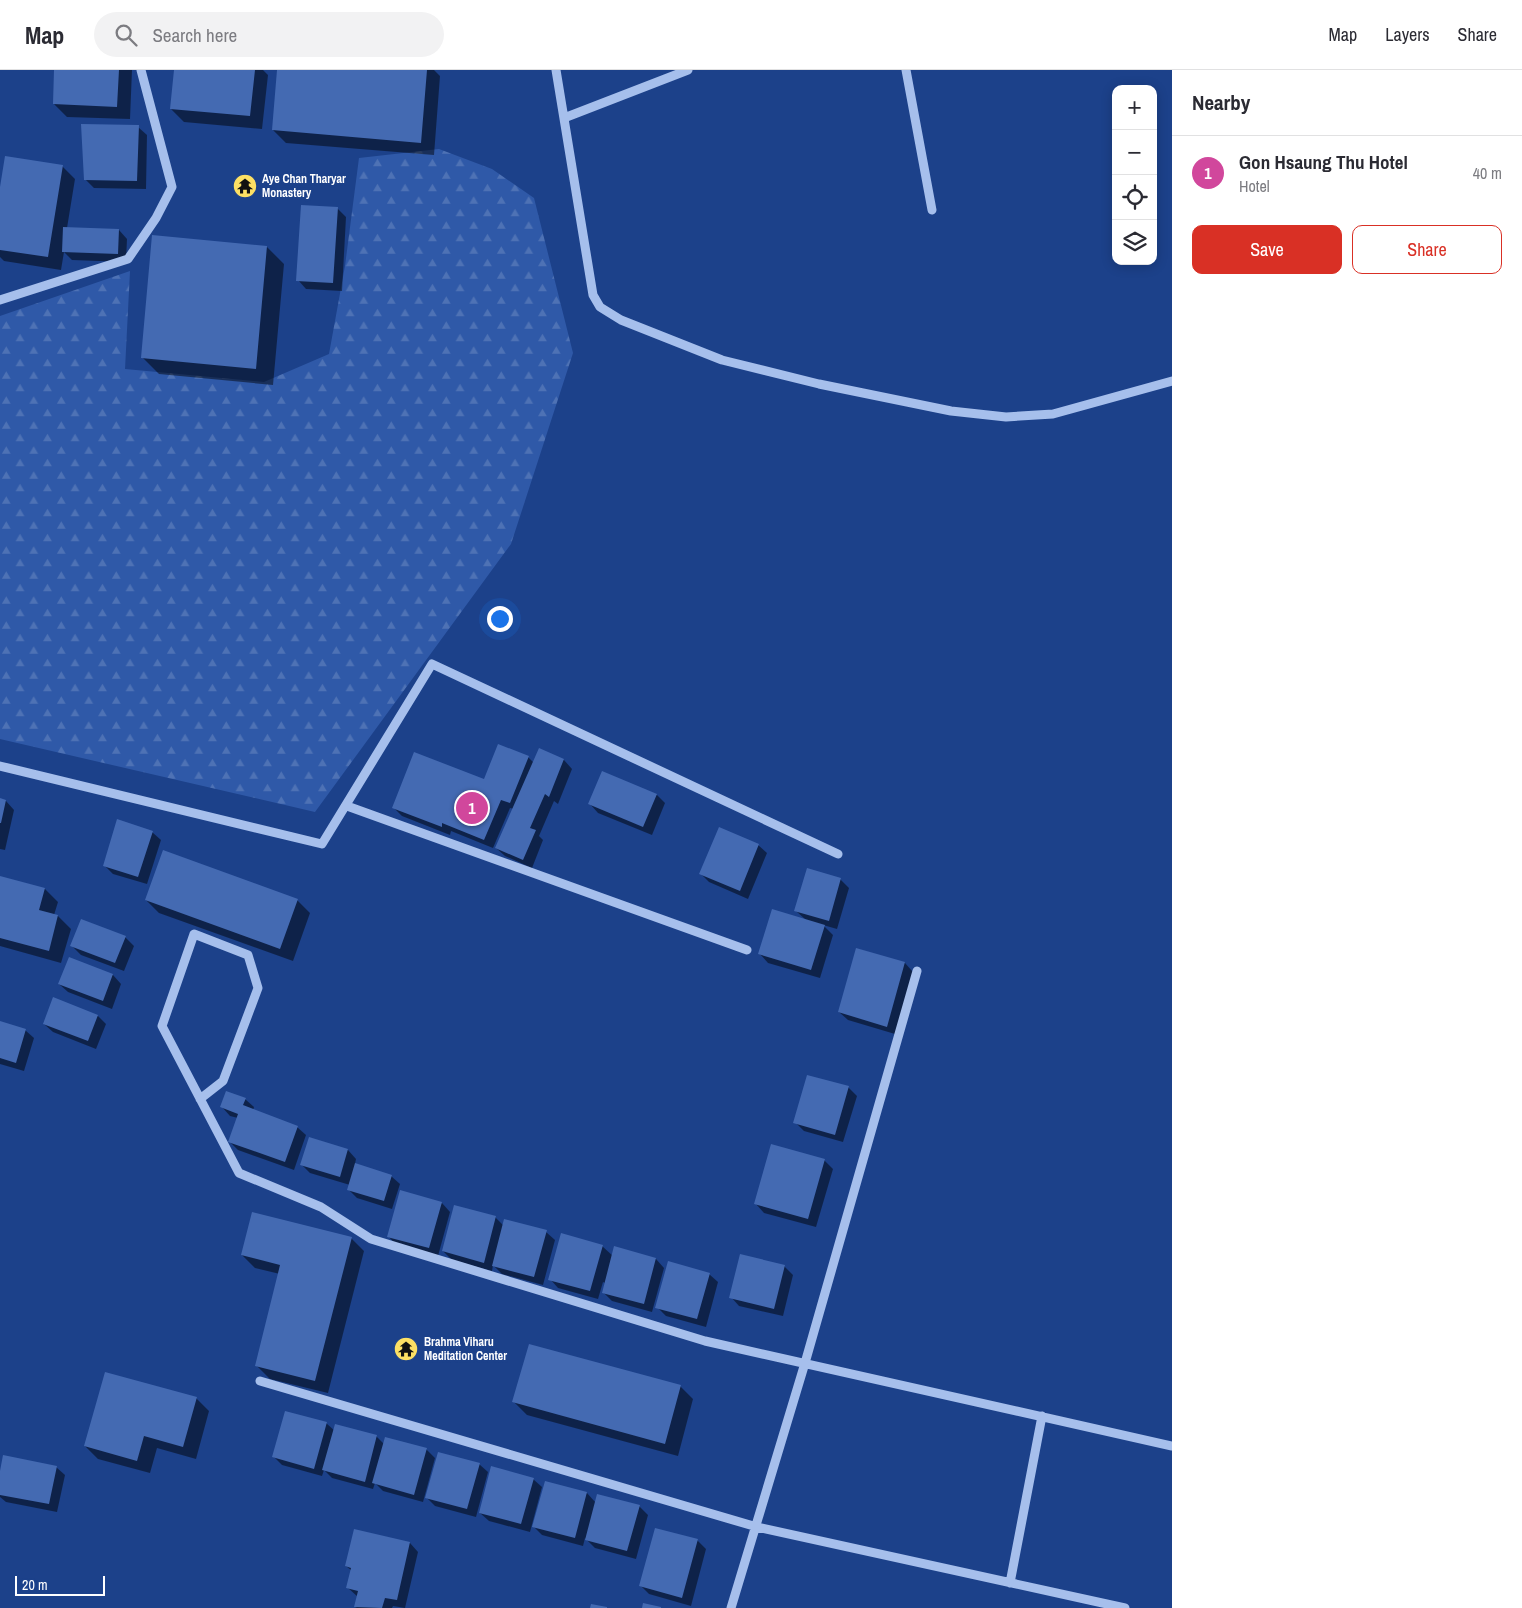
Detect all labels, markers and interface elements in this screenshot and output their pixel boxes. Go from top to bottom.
search box [94,12,444,57]
text: Map [25,19,64,51]
icon: search [112,21,140,49]
text: Search here [152,22,237,48]
text: Map [1329,22,1357,47]
text: Layers [1385,22,1430,47]
text: Share [1458,22,1497,47]
map controls [1112,85,1157,265]
button: + [1112,85,1157,130]
text: Nearby [1192,88,1250,117]
button: − [1112,130,1157,175]
text: Gon Hsaung Thu Hotel [1239,149,1408,175]
text: 1 [1204,162,1212,184]
text: 40 m [1473,162,1502,184]
place label: Aye Chan Tharyar Monastery [262,171,346,201]
temple icon: Aye Chan Tharyar Monastery [232,173,258,199]
button: locate [1112,175,1157,220]
text: Hotel [1239,175,1270,197]
button: layers [1112,220,1157,265]
button: Save [1192,225,1342,274]
button: Share [1352,225,1502,274]
your location [487,606,513,632]
pin: 1 [456,789,488,827]
place label: Brahma Viharu Meditation Center [424,1334,507,1364]
temple icon: Brahma Viharu Meditation Center [393,1336,419,1362]
scale bar [15,1573,105,1596]
text: 20 m [22,1576,48,1594]

